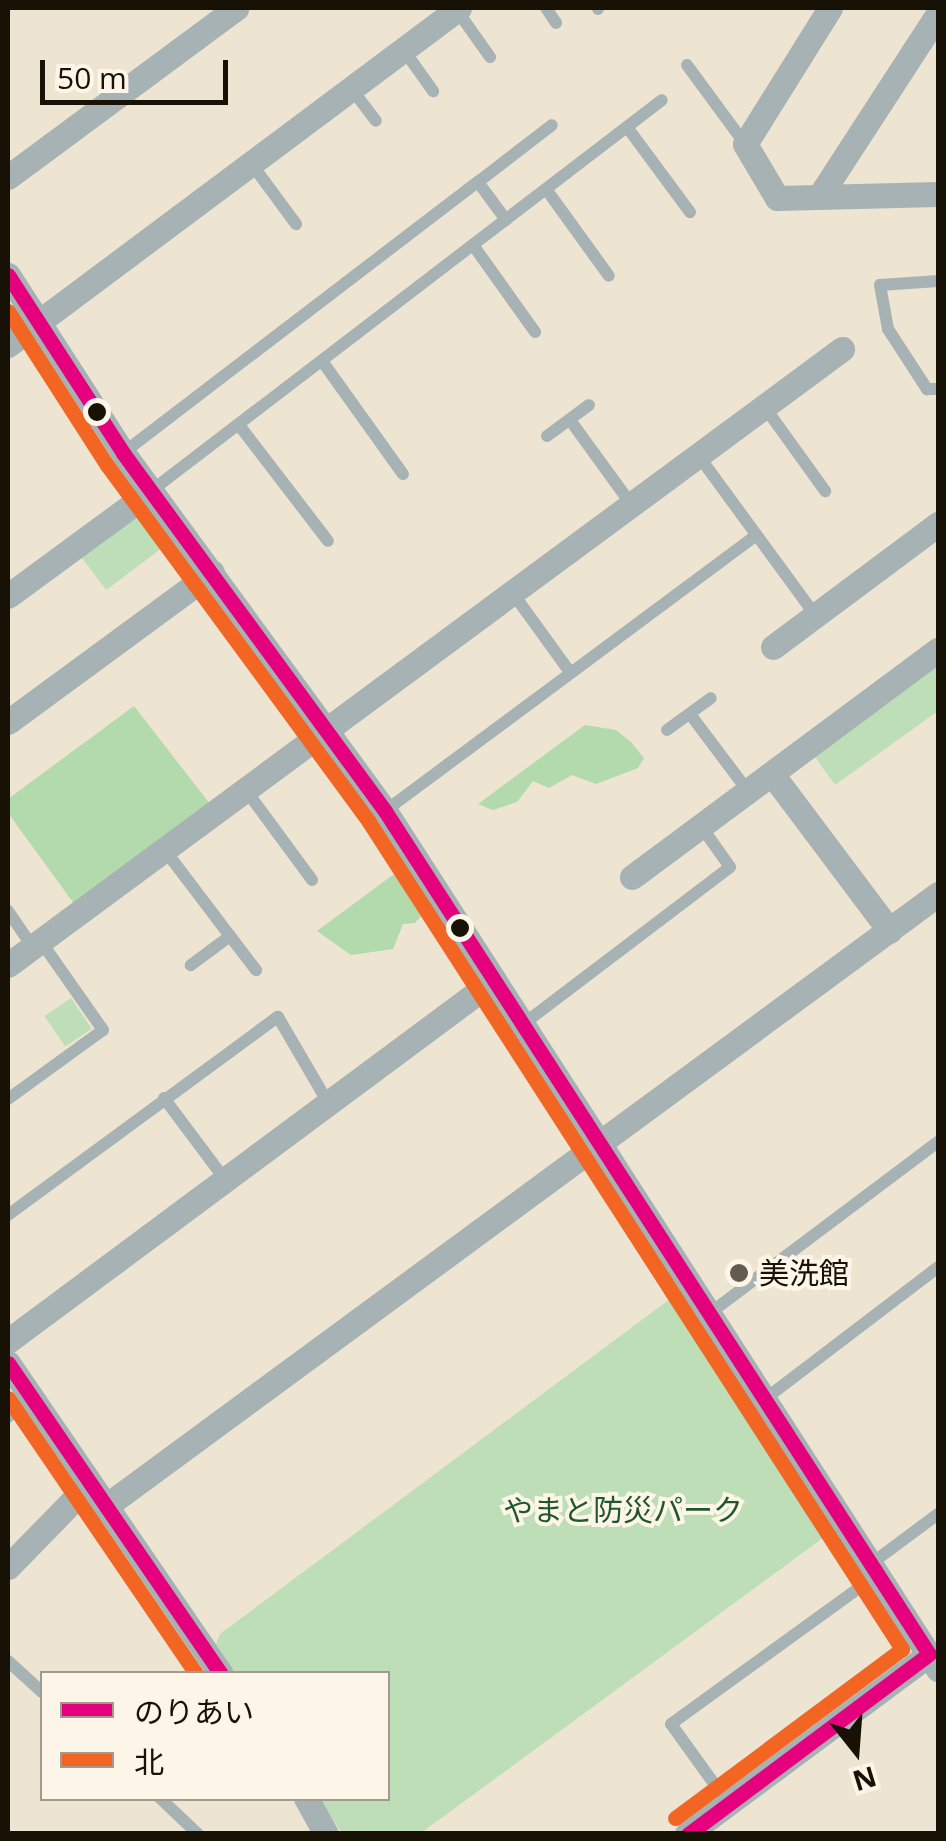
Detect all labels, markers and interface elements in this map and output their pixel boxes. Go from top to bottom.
scale bar [45,40,232,102]
text: 50 m [57,57,127,98]
unlabelled marker [87,402,107,422]
unlabelled marker [450,918,470,938]
place label: 美洗館 [759,1255,849,1291]
marker: 美洗館 [728,1262,750,1284]
park label: やまと防災パーク [503,1492,743,1528]
legend [40,1671,390,1801]
text: のりあい [134,1691,254,1732]
north arrow [806,1701,906,1801]
text: 北 [134,1741,164,1782]
text: N [848,1758,881,1801]

